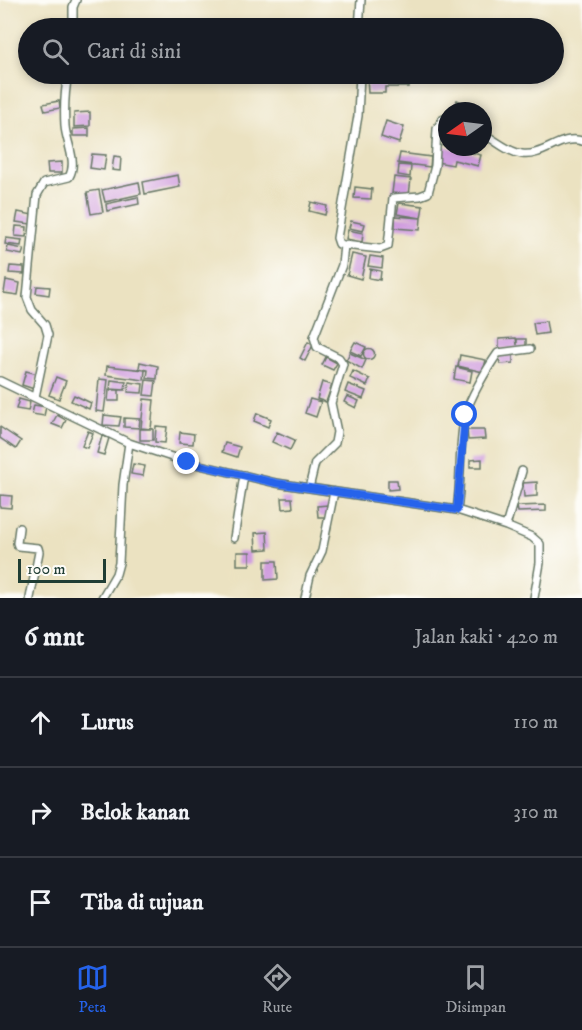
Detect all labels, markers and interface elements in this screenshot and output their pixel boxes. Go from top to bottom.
search box [18,18,564,84]
icon: search [39,35,72,68]
text: Cari di sini [87,38,181,65]
north arrow [438,102,492,156]
route start [451,401,477,427]
route end [173,448,199,474]
scale bar [18,556,106,584]
text: 100 m [27,559,66,579]
text: 6 mnt [24,621,84,654]
text: Jalan kaki · 420 m [414,625,558,650]
icon: ahead [24,706,57,739]
text: Lurus [81,709,134,736]
text: 110 m [513,710,558,735]
icon: right [24,796,57,829]
text: Belok kanan [81,799,189,826]
text: 310 m [513,800,558,825]
icon: arrive [24,886,57,919]
text: Tiba di tujuan [81,889,203,916]
tab: Peta [76,961,109,1017]
tab: Rute [261,961,294,1017]
tab: Disimpan [445,961,506,1017]

